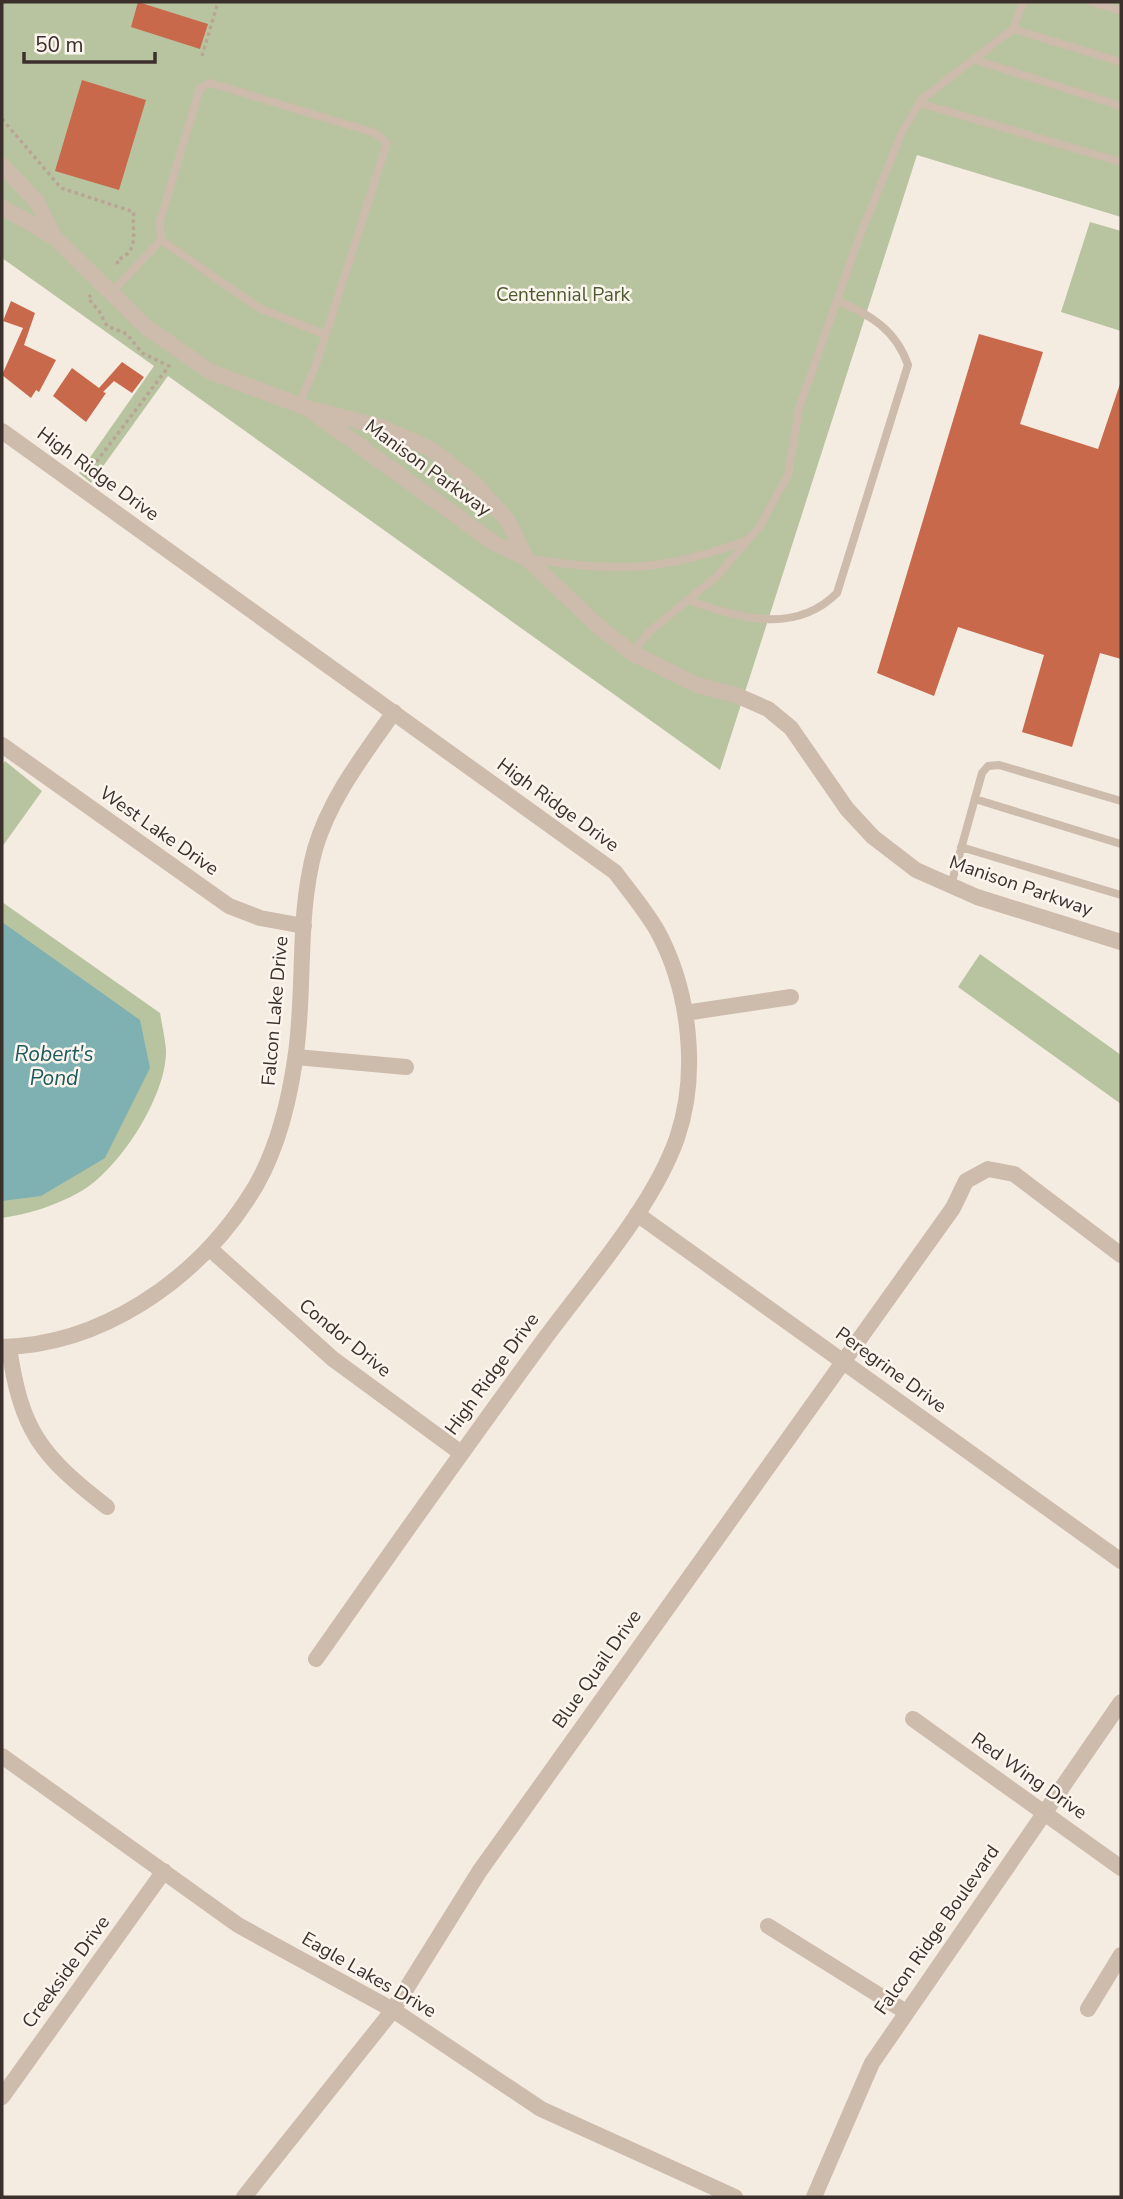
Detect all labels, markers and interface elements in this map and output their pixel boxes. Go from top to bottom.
scale bar [24,21,156,65]
text: 50 m [35,31,84,59]
park label: Centennial Park [496,282,631,308]
street label: Manison Parkway [360,413,497,523]
street label: High Ridge Drive [32,421,164,527]
street label: High Ridge Drive [492,752,624,858]
street label: West Lake Drive [94,780,224,882]
street label: Manison Parkway [946,849,1096,923]
street label: Falcon Lake Drive [256,935,294,1087]
water label: Robert's Pond [14,1040,94,1092]
street label: Condor Drive [293,1293,397,1383]
street label: High Ridge Drive [439,1308,545,1440]
street label: Peregrine Drive [830,1321,952,1419]
street label: Blue Quail Drive [546,1604,648,1734]
street label: Red Wing Drive [966,1726,1092,1826]
street label: Falcon Ridge Boulevard [868,1840,1006,2020]
street label: Creekside Drive [16,1910,116,2034]
street label: Eagle Lakes Drive [297,1926,441,2024]

